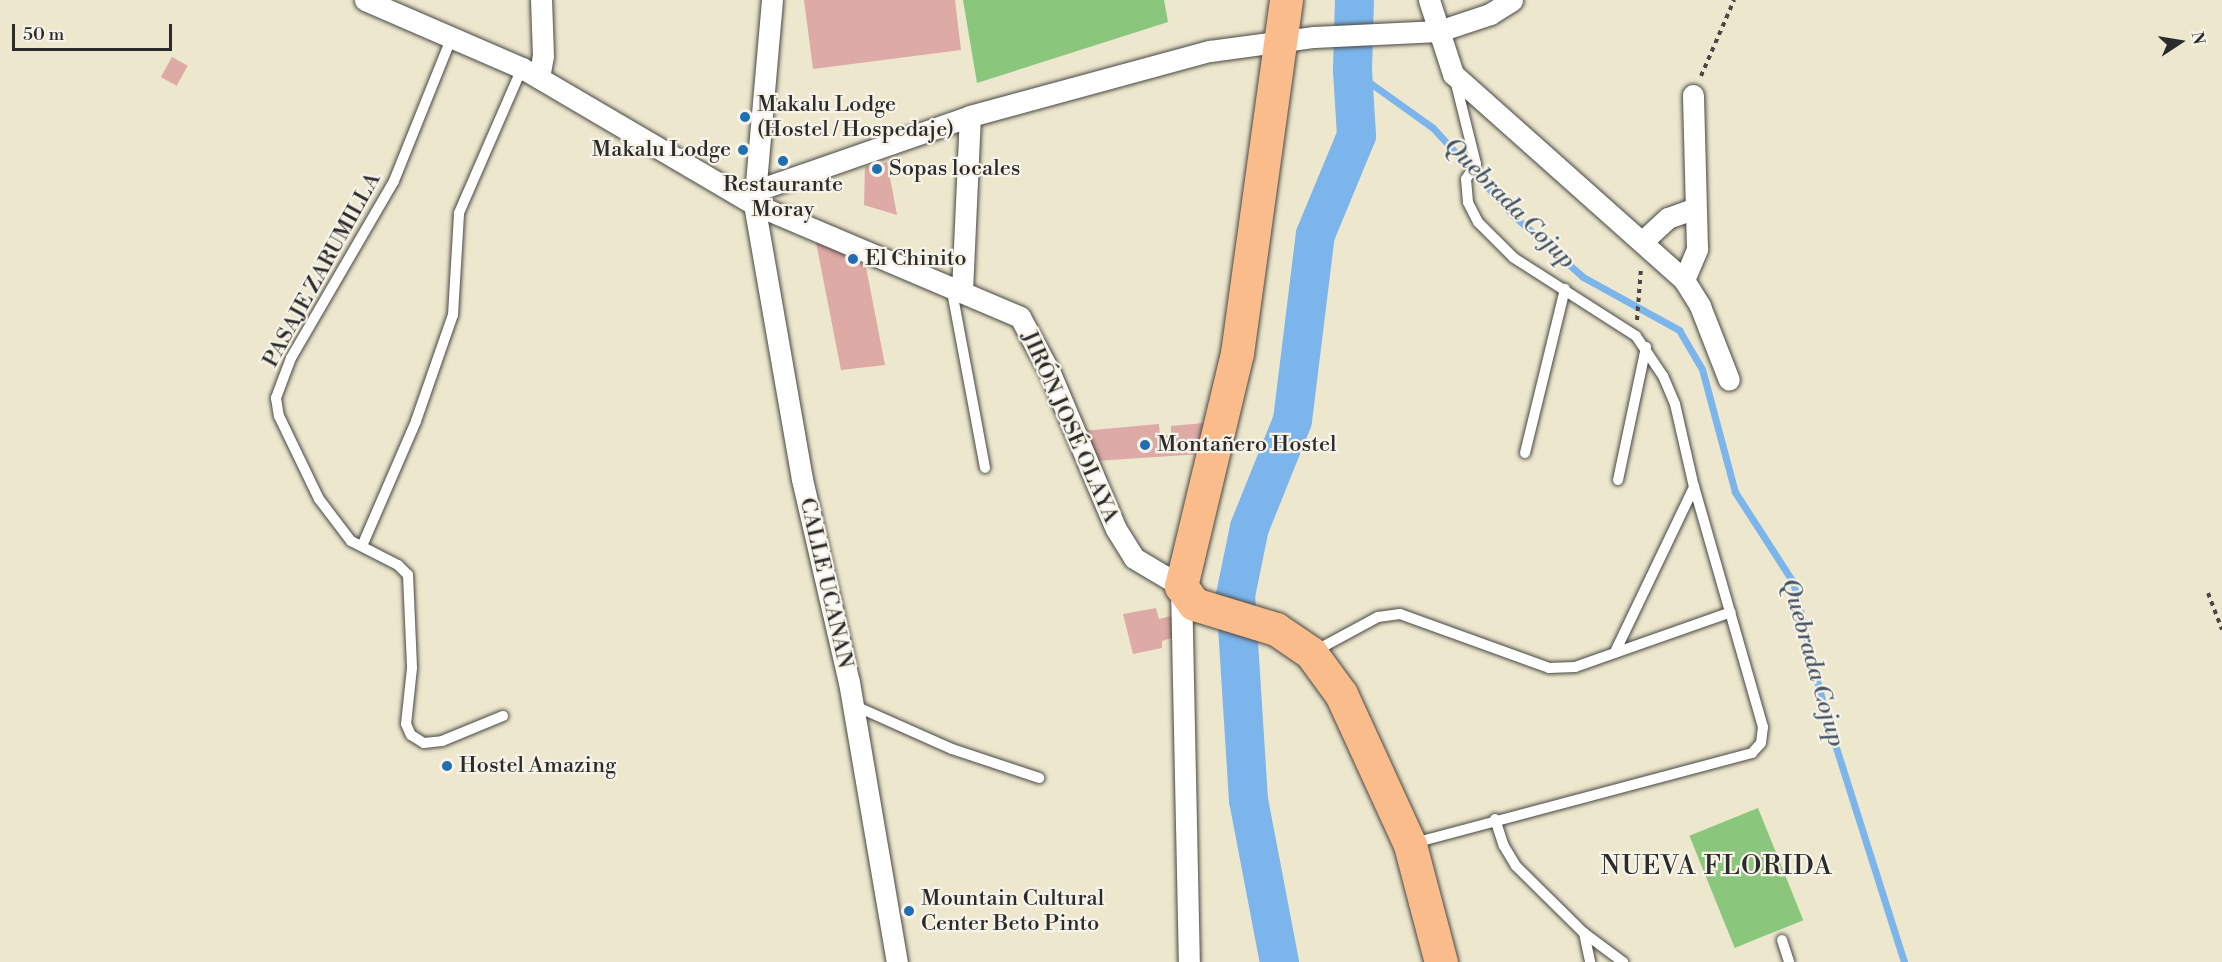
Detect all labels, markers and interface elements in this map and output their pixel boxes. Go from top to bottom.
scale bar [15,12,176,50]
north arrow [2150,12,2210,72]
text: 50 m [23,23,64,46]
text: N [2187,30,2209,47]
place label: Makalu Lodge (Hostel / Hospedaje) [757,91,954,142]
marker: Makalu Lodge (Hostel / Hospedaje) [738,110,752,124]
water label: Quebrada Cojup [1437,132,1581,276]
place label: Makalu Lodge [592,137,731,163]
marker: Makalu Lodge [736,143,750,157]
marker: Restaurante Moray [776,154,790,168]
place label: Sopas locales [889,156,1020,182]
marker: Sopas locales [870,162,884,176]
street label: PASAJE ZARUMILLA [257,168,387,372]
place label: Restaurante Moray [723,171,843,222]
place label: El Chinito [865,246,967,272]
marker: El Chinito [846,252,860,266]
street label: JIRÓN JOSÉ OLAYA [1016,327,1124,527]
place label: Montañero Hostel [1157,432,1337,458]
marker: Montañero Hostel [1138,438,1152,452]
street label: CALLE UCANAN [794,495,858,671]
water label: Quebrada Cojup [1774,575,1850,751]
place label: Hostel Amazing [459,753,616,779]
marker: Hostel Amazing [440,759,454,773]
district label: NUEVA FLORIDA [1601,851,1833,883]
place label: Mountain Cultural Center Beto Pinto [921,885,1104,936]
marker: Mountain Cultural Center Beto Pinto [902,904,916,918]

